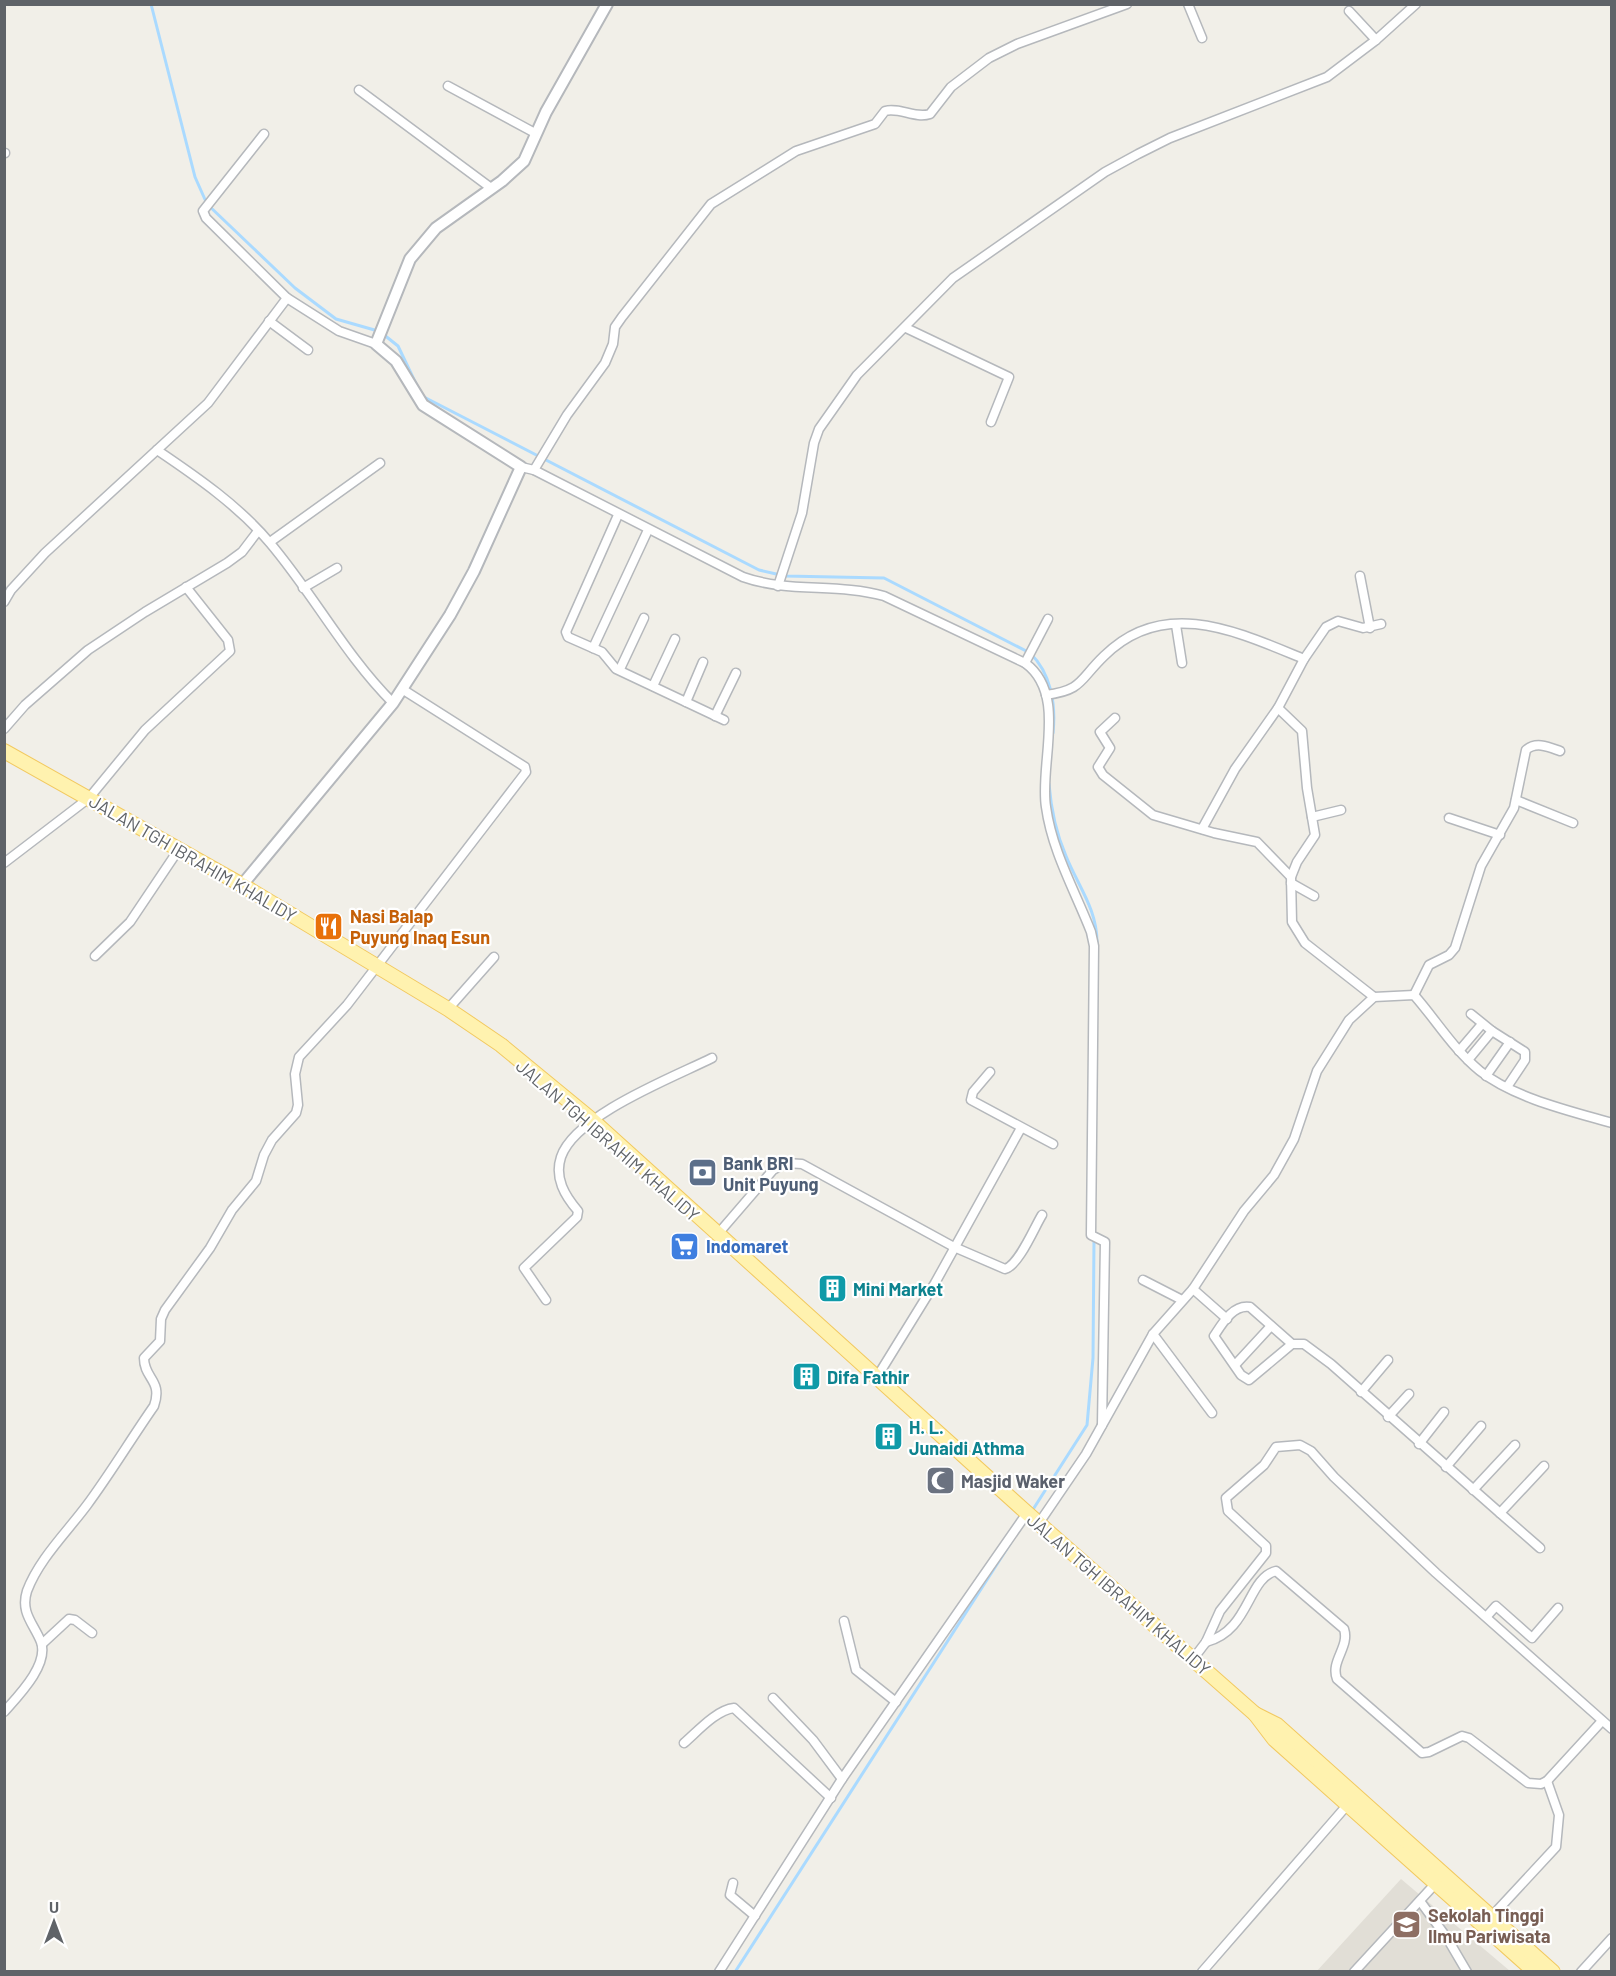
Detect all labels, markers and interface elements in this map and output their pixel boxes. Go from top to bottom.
street label: JALAN TGH IBRAHIM KHALIDY [85,790,301,926]
place label: Nasi Balap Puyung Inaq Esun [350,905,490,948]
restaurant icon: Nasi Balap Puyung Inaq Esun [313,910,345,942]
street label: JALAN TGH IBRAHIM KHALIDY [512,1054,704,1226]
place label: Bank BRI Unit Puyung [723,1152,819,1195]
bank icon: Bank BRI Unit Puyung [686,1157,718,1189]
supermarket icon: Indomaret [669,1230,701,1262]
place label: Indomaret [706,1235,789,1257]
building icon: Mini Market [816,1273,848,1305]
place label: Mini Market [853,1278,943,1300]
building icon: Difa Fathir [790,1361,822,1393]
place label: Difa Fathir [827,1366,909,1388]
place label: H. L. Junaidi Athma [909,1416,1024,1459]
building icon: H. L. Junaidi Athma [872,1421,904,1453]
mosque icon: Masjid Waker [924,1465,956,1497]
place label: Masjid Waker [961,1470,1065,1492]
street label: JALAN TGH IBRAHIM KHALIDY [1023,1508,1215,1680]
north arrow [24,1892,84,1952]
text: U [49,1897,59,1916]
place label: Sekolah Tinggi Ilmu Pariwisata [1428,1904,1551,1947]
school or university icon: Sekolah Tinggi Ilmu Pariwisata [1391,1909,1423,1941]

